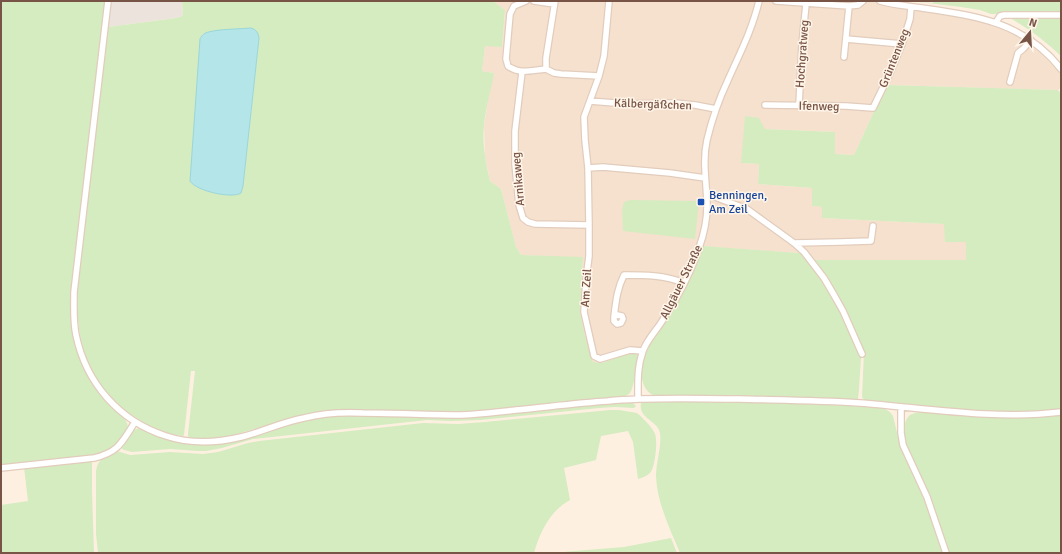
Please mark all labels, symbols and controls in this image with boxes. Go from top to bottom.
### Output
north arrow [1010,12,1050,52]
text: N [1027,16,1039,30]
street label: Hochgratweg [793,19,812,89]
street label: Grüntenweg [876,26,913,90]
street label: Kälbergäßchen [614,96,692,113]
street label: Ifenweg [799,99,839,114]
street label: Arnikaweg [509,151,528,207]
place label: Benningen, Am Zeil [709,188,767,217]
marker: Benningen, Am Zeil [696,197,706,207]
street label: Allgäuer Straße [657,243,706,322]
street label: Am Zeil [578,268,595,308]

